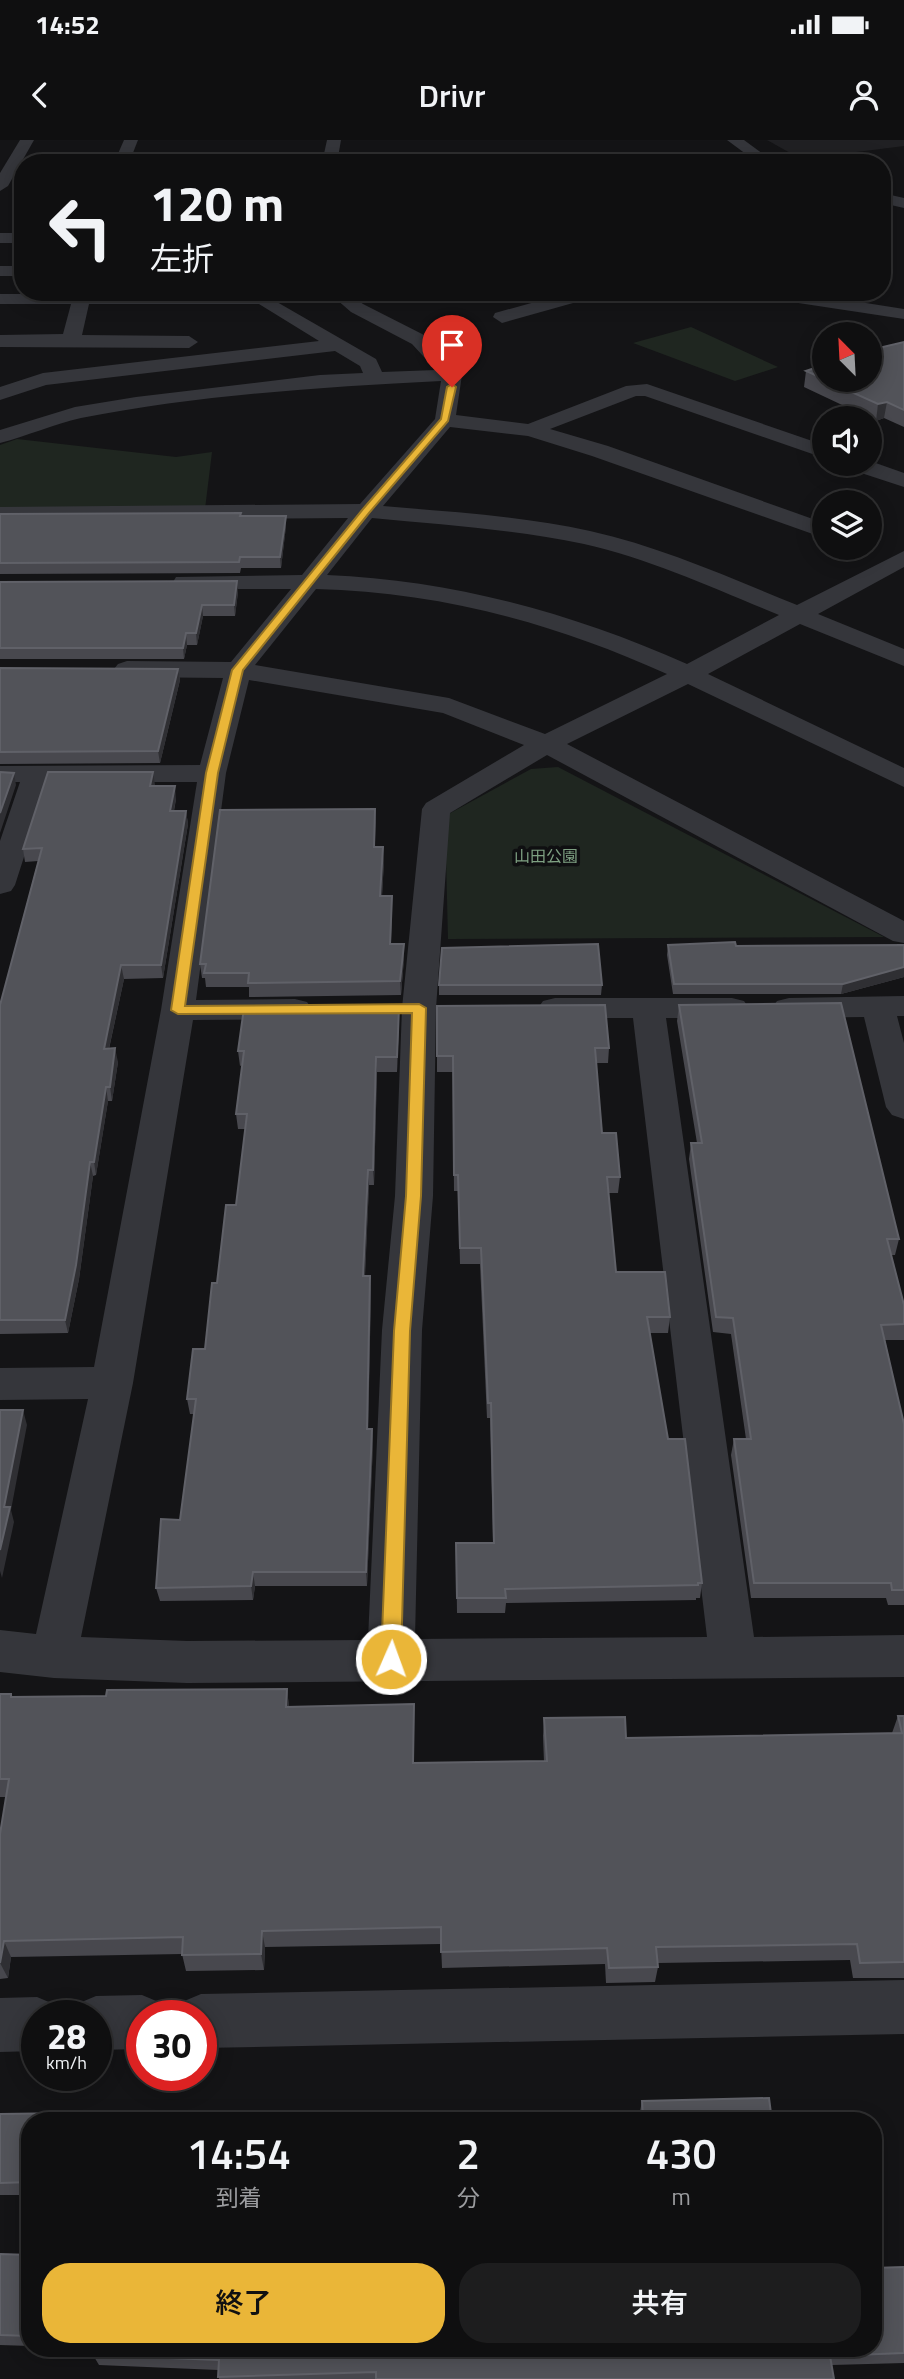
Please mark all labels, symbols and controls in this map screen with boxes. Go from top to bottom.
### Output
text: 14:52 [35,5,100,44]
text: Drivr [418,71,486,119]
icon: back [21,76,59,114]
icon: person [845,76,883,114]
text: 120 m [150,165,284,240]
icon: left [35,182,126,273]
text: 左折 [150,234,214,282]
pin [422,315,482,387]
north arrow [812,322,882,392]
map controls [812,322,882,560]
icon: arrive [433,326,471,364]
button: sound [812,406,882,476]
button: layers [812,490,882,560]
park label: 山田公園 [514,844,578,868]
position arrow [354,1622,428,1696]
speed limit sign: 30 [126,2000,217,2091]
text: 28 [47,2009,86,2063]
text: km/h [46,2049,87,2076]
text: 14:54 [187,2121,291,2185]
text: 2 [457,2121,480,2185]
text: 430 [646,2121,716,2185]
text: m [671,2179,691,2214]
text: 到着 [216,2180,262,2215]
text: 分 [457,2180,480,2215]
button: 終了 [42,2263,445,2343]
button: 共有 [459,2263,861,2343]

